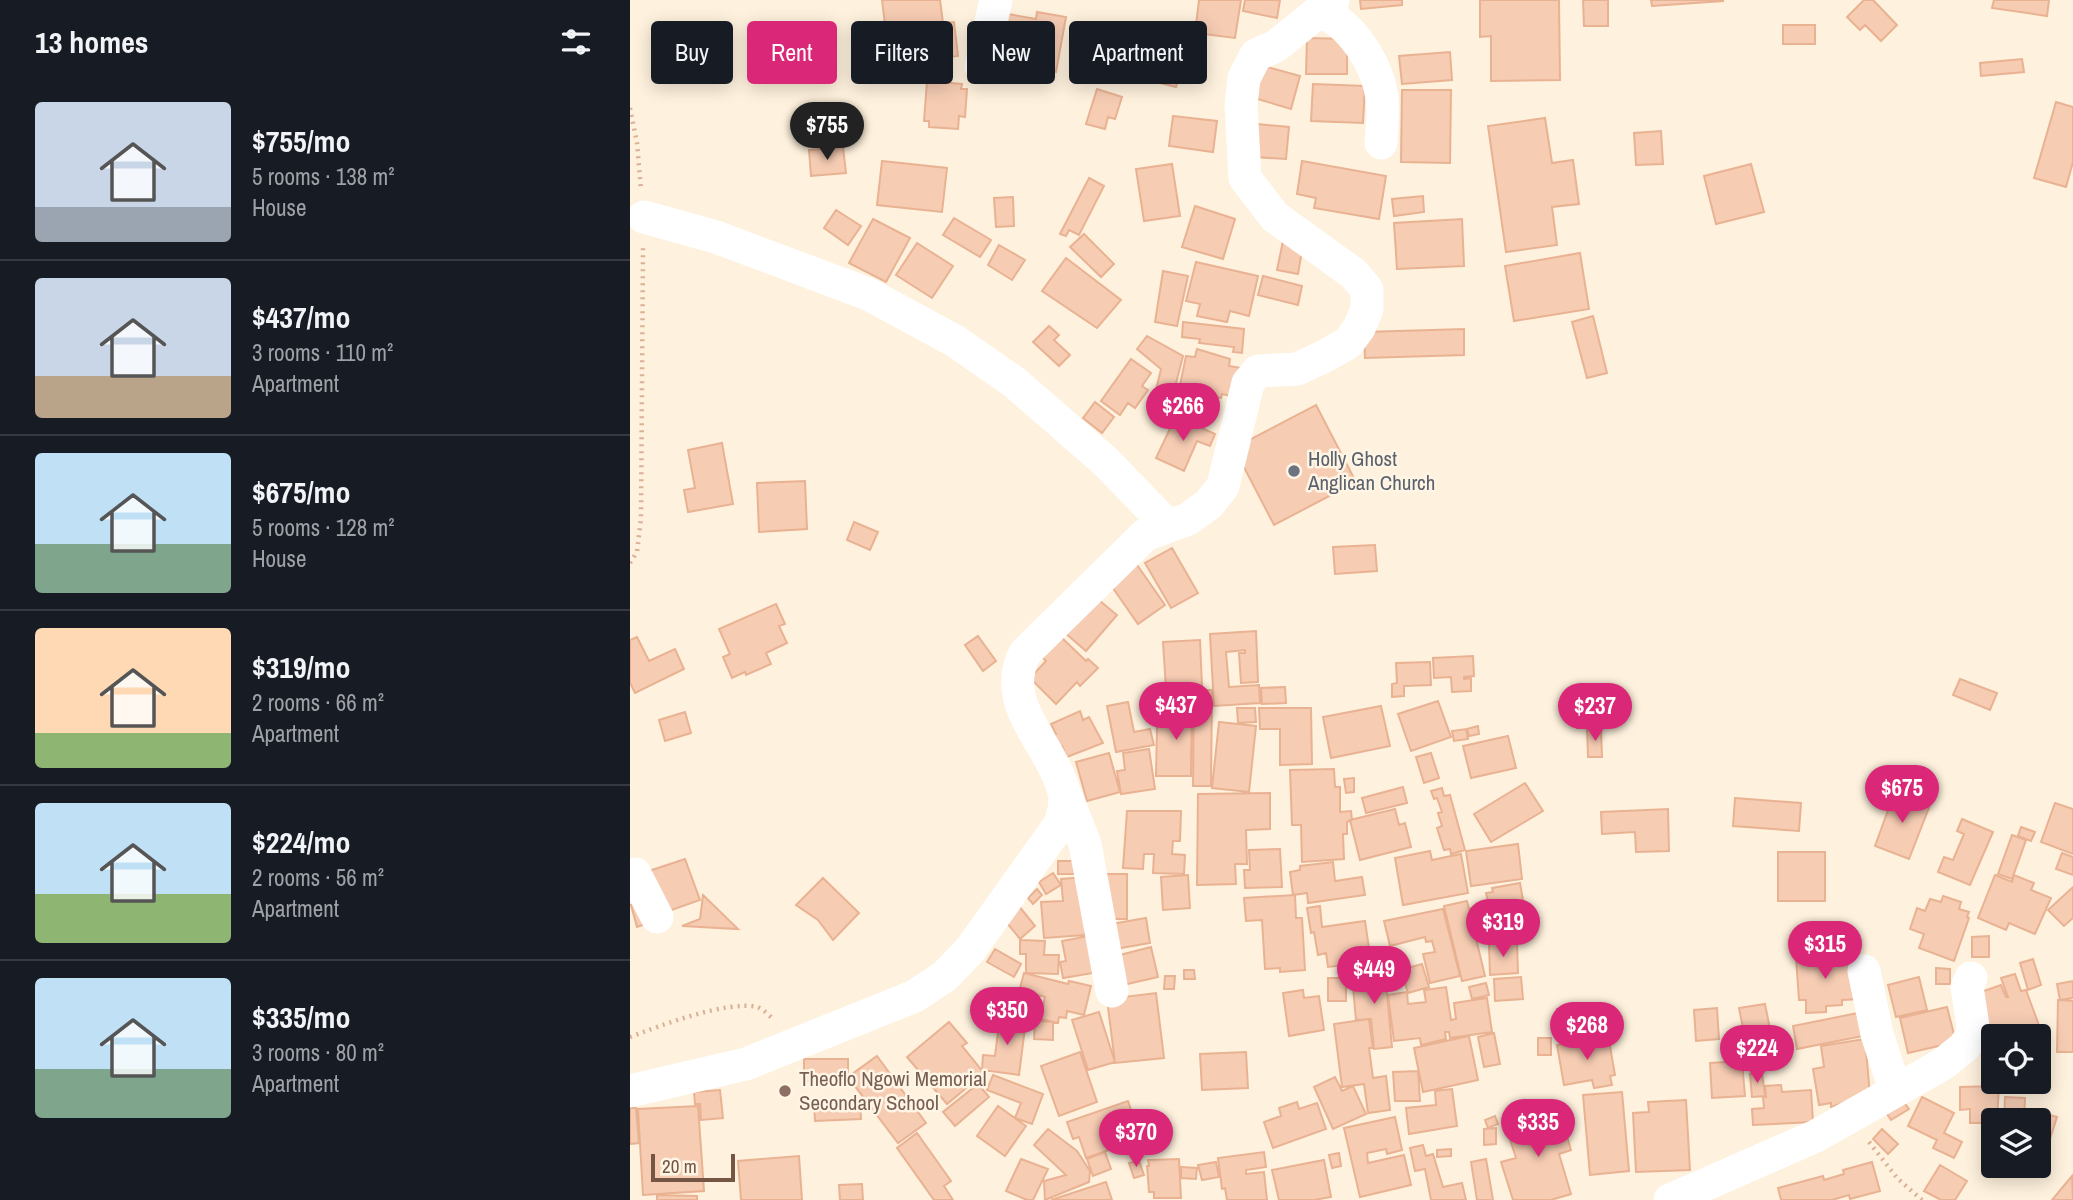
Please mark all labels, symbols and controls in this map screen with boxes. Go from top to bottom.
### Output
chip: Buy [651,21,733,84]
chip: Rent [747,21,837,84]
chip: Filters [851,21,953,84]
chip: New [967,21,1055,84]
chip: Apartment [1069,21,1207,84]
text: 13 homes [35,22,149,62]
icon: filters [557,23,595,61]
pin: $755 [786,102,868,162]
text: $755 [806,109,848,140]
text: $755/mo [252,121,350,161]
icon: home [91,130,175,214]
text: 5 rooms · 138 m² [252,161,395,192]
text: House [252,192,307,223]
text: $437/mo [252,297,350,337]
icon: home [91,306,175,390]
text: 3 rooms · 110 m² [252,337,393,368]
text: Apartment [252,368,339,399]
pin: $266 [1142,384,1224,443]
text: $266 [1162,390,1204,421]
place label: Holly Ghost Anglican Church [1307,444,1435,497]
marker: Holly Ghost Anglican Church [1286,463,1302,479]
text: $675/mo [252,472,350,512]
icon: home [91,481,175,565]
text: 5 rooms · 128 m² [252,512,395,543]
text: House [252,543,307,574]
text: $319/mo [252,647,350,687]
icon: home [91,656,175,740]
pin: $437 [1135,682,1217,742]
pin: $237 [1554,684,1636,743]
text: 2 rooms · 66 m² [252,687,384,718]
text: $437 [1155,689,1197,720]
text: $237 [1574,690,1616,721]
text: Apartment [252,718,339,749]
pin: $675 [1861,766,1943,825]
text: $675 [1881,772,1923,803]
text: $224/mo [252,822,350,862]
icon: home [91,831,175,915]
text: 2 rooms · 56 m² [252,862,384,893]
text: Apartment [252,893,339,924]
pin: $319 [1462,900,1544,959]
text: $319 [1482,906,1524,937]
pin: $315 [1784,922,1866,981]
text: $315 [1804,928,1846,959]
pin: $449 [1333,946,1415,1006]
text: $449 [1353,953,1395,984]
pin: $350 [966,988,1048,1047]
text: $350 [986,994,1028,1025]
text: $335/mo [252,997,350,1037]
pin: $268 [1546,1002,1628,1062]
icon: home [91,1006,175,1090]
text: $268 [1566,1009,1608,1040]
map controls [1981,1024,2051,1178]
button: locate [1981,1024,2051,1094]
pin: $224 [1716,1026,1798,1085]
text: $224 [1736,1032,1778,1063]
text: 3 rooms · 80 m² [252,1037,384,1068]
place label: Theoflo Ngowi Memorial Secondary School [799,1064,987,1117]
text: Apartment [252,1068,339,1099]
marker: Theoflo Ngowi Memorial Secondary School [777,1083,793,1099]
pin: $335 [1497,1100,1579,1159]
text: $335 [1517,1106,1559,1137]
button: layers [1981,1108,2051,1178]
pin: $370 [1095,1110,1177,1169]
text: $370 [1115,1116,1157,1147]
scale bar [651,1151,735,1183]
text: 20 m [662,1153,697,1179]

